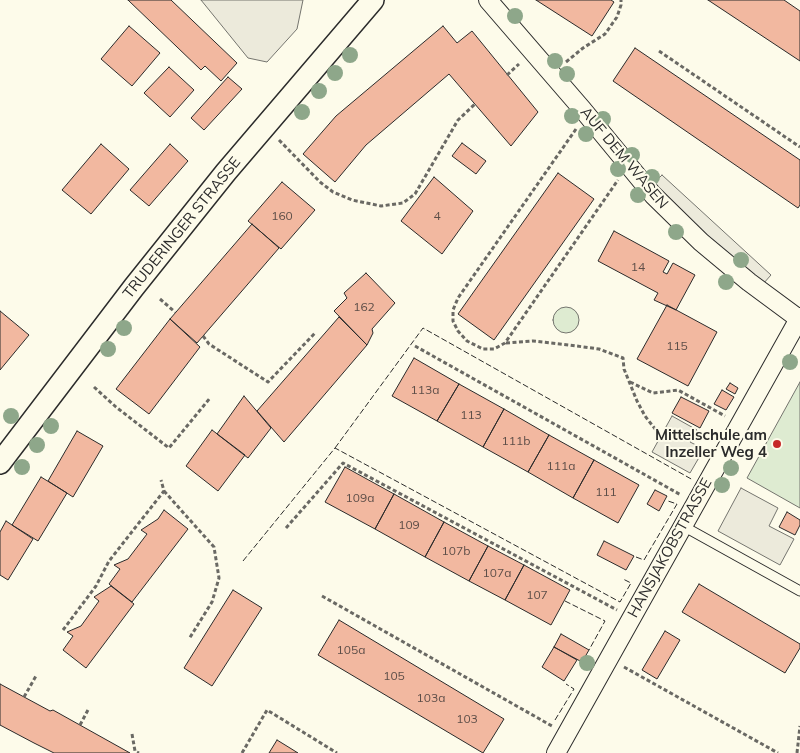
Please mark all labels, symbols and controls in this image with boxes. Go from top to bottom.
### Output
street label: AUF DEM WASEN [576,103,672,213]
street label: TRUDERINGER STRASSE [119,154,245,302]
house number: 160 [271,209,293,223]
house number: 4 [433,209,441,223]
house number: 14 [631,260,645,274]
house number: 162 [353,300,375,314]
house number: 115 [666,339,688,353]
house number: 113a [411,383,439,397]
house number: 113 [460,408,482,422]
place label: Mittelschule am Inzeller Weg 4 [655,426,767,461]
house number: 111b [502,434,530,448]
marker: Mittelschule am Inzeller Weg 4 [771,438,783,450]
house number: 111a [547,459,575,473]
street label: HANSJAKOBSTRASSE [624,475,716,621]
house number: 111 [595,485,617,499]
house number: 109a [346,491,374,505]
house number: 109 [398,518,420,532]
house number: 107b [442,544,470,558]
house number: 107a [483,566,511,580]
house number: 107 [526,588,548,602]
house number: 105a [337,643,365,657]
house number: 105 [383,669,405,683]
house number: 103a [417,691,445,705]
house number: 103 [456,712,478,726]

